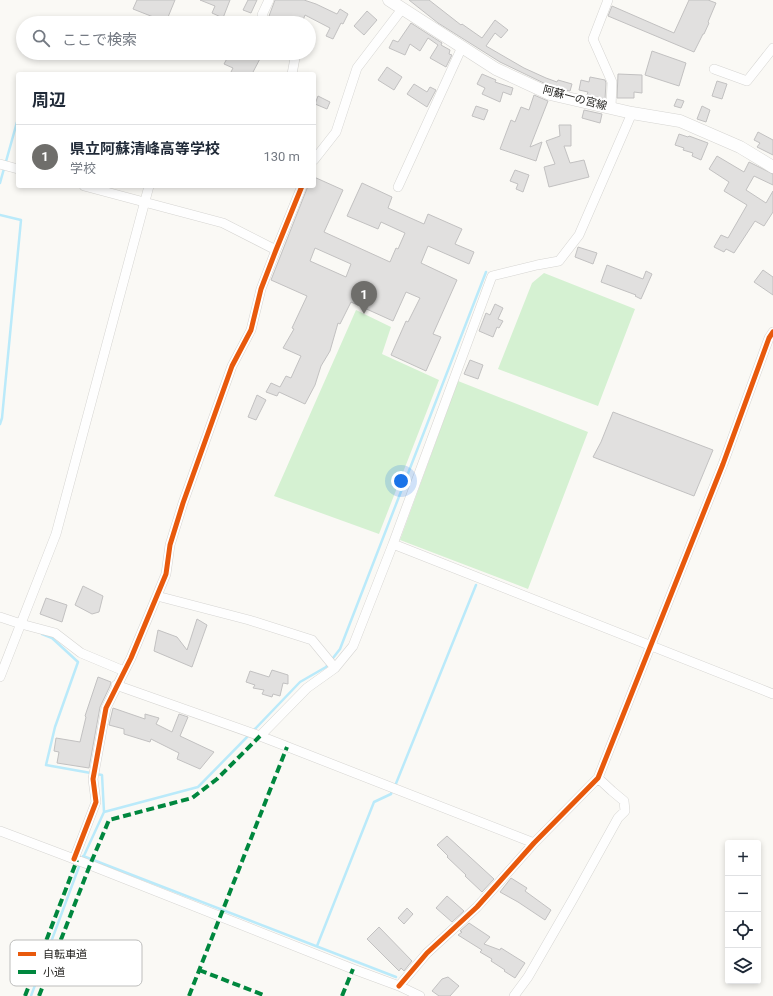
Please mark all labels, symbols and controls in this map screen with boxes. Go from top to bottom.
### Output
search box [16,16,316,60]
icon: search [30,27,52,49]
text: ここで検索 [62,31,137,49]
street label: 阿蘇一の宮線 [541,83,609,113]
text: 周辺 [32,90,66,110]
text: 県立阿蘇清峰高等学校 [70,140,220,158]
text: 1 [41,149,49,164]
text: 130 m [263,149,300,164]
text: 学校 [70,161,96,176]
pin: 1 [351,281,377,314]
your location [391,471,411,491]
map controls [725,840,761,984]
button: + [725,840,761,876]
button: − [725,876,761,912]
button: locate [725,912,761,948]
legend [10,940,142,986]
text: 自転車道 [43,948,87,961]
button: layers [725,948,761,984]
text: 小道 [43,966,65,979]

